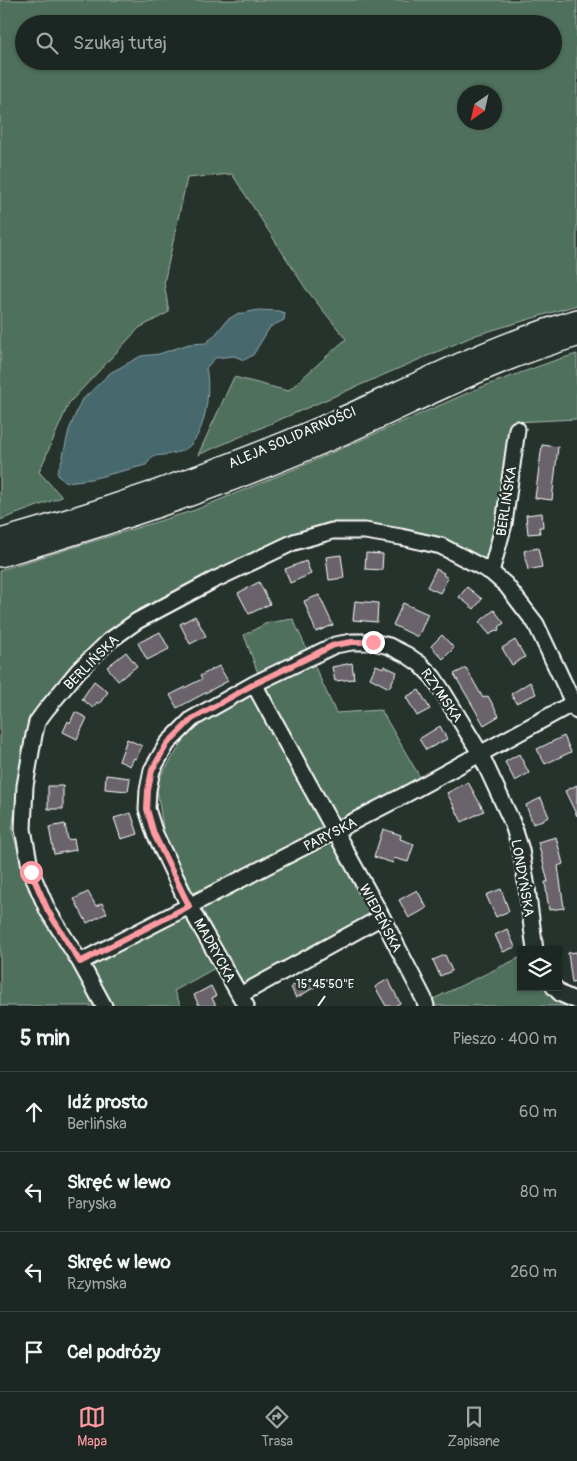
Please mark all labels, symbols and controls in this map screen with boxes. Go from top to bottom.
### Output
search box [15,15,562,70]
icon: search [33,29,61,57]
text: Szukaj tutaj [73,31,167,55]
north arrow [457,85,502,130]
street label: ALEJA SOLIDARNOŚCI [225,402,359,472]
street label: BERLIŃSKA [492,465,520,537]
street label: BERLIŃSKA [60,631,122,693]
route end [362,631,385,654]
street label: RZYMSKA [417,665,466,725]
street label: PARYSKA [301,814,360,855]
street label: LONDYŃSKA [507,838,539,918]
route start [20,861,43,884]
street label: WIEDEŃSKA [356,881,406,955]
street label: MADRYCKA [190,915,239,985]
map controls [517,946,562,991]
button: layers [517,946,562,991]
text: 15°45'50"E [296,977,354,992]
text: 5 min [20,1025,70,1052]
text: Pieszo · 400 m [452,1029,557,1049]
text: Idź prosto [67,1090,148,1114]
icon: ahead [20,1098,48,1126]
text: 60 m [519,1102,557,1122]
text: Berlińska [67,1114,127,1134]
text: Skręć w lewo [67,1170,171,1194]
icon: left [20,1178,48,1206]
text: 80 m [520,1182,557,1202]
text: Paryska [67,1194,116,1214]
text: Skręć w lewo [67,1250,171,1274]
icon: left [20,1258,48,1286]
text: 260 m [510,1262,557,1282]
text: Rzymska [67,1274,127,1294]
icon: arrive [20,1338,48,1366]
text: Cel podróży [67,1340,160,1364]
tab: Mapa [77,1403,107,1450]
tab: Trasa [261,1403,293,1450]
tab: Zapisane [447,1403,500,1450]

